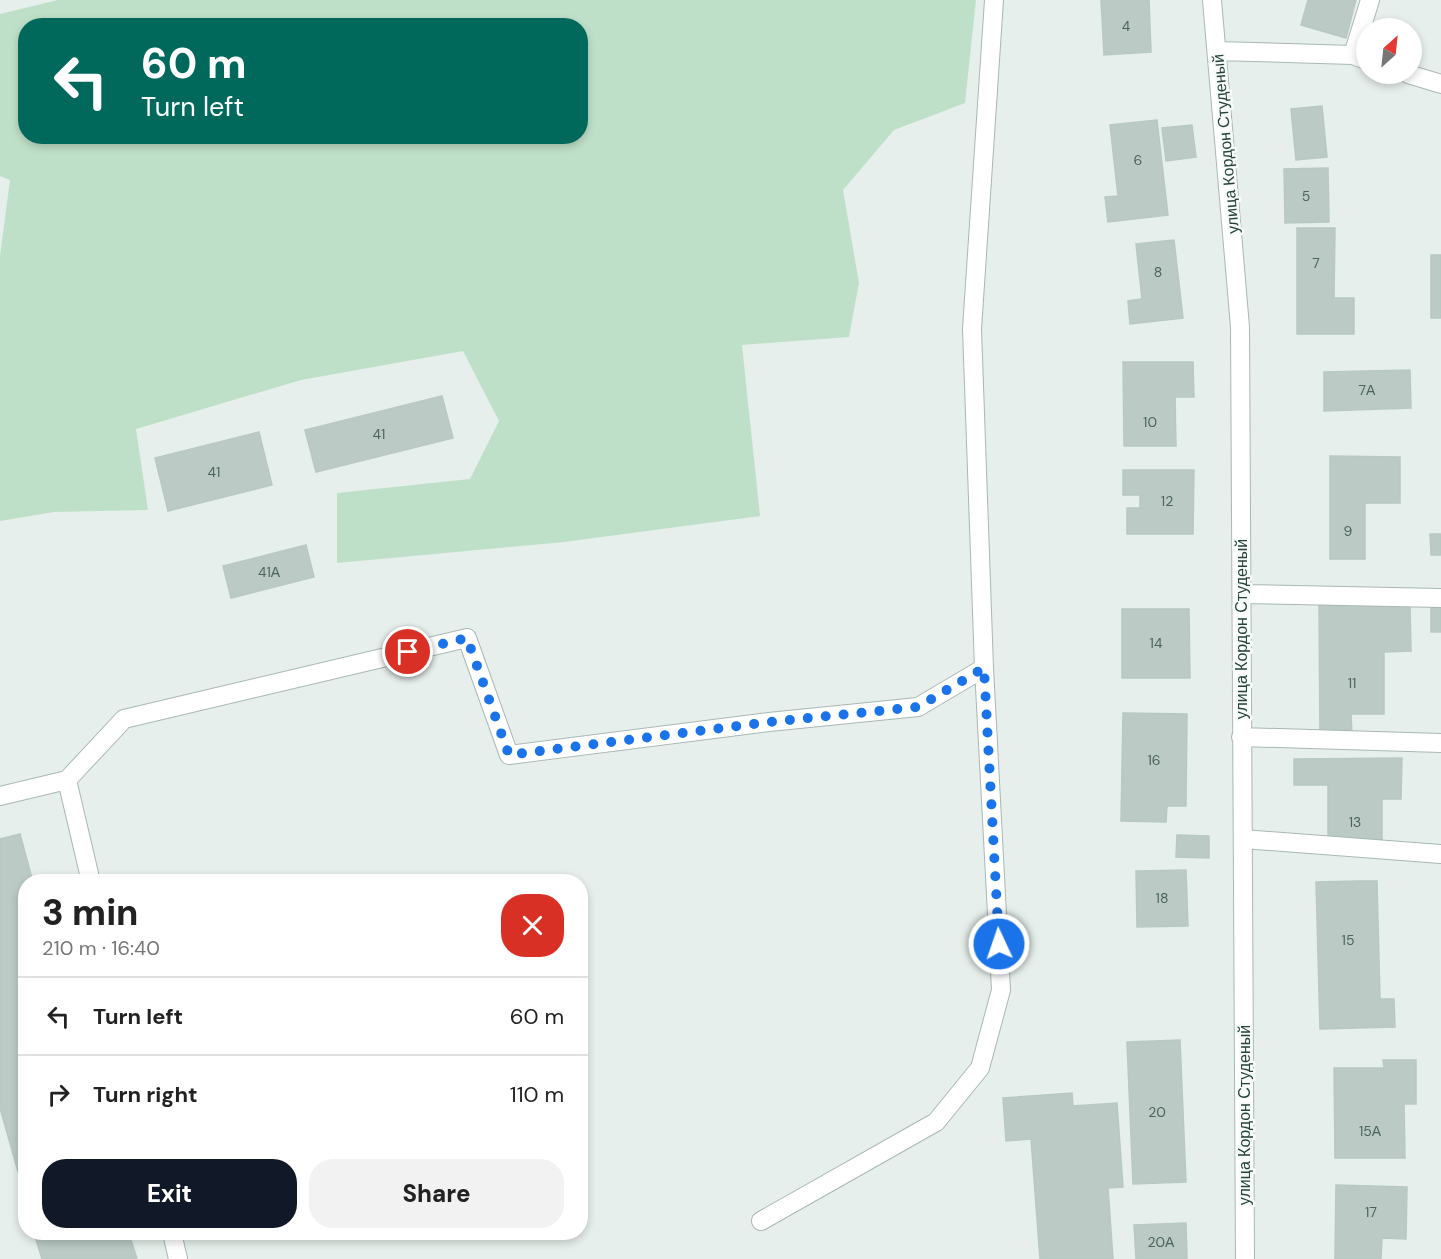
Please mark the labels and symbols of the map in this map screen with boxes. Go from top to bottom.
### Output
house number: 4 [1122,17,1131,35]
north arrow [1356,18,1422,84]
street label: улица Кордон Студеный [1207,53,1244,235]
house number: 6 [1134,151,1142,169]
house number: 5 [1302,187,1310,205]
house number: 7 [1312,254,1320,272]
house number: 8 [1154,263,1162,281]
house number: 7А [1359,381,1376,399]
house number: 10 [1143,413,1157,431]
house number: 41 [373,425,385,443]
house number: 41 [208,463,220,481]
house number: 12 [1161,492,1173,510]
house number: 9 [1344,522,1353,540]
street label: улица Кордон Студеный [1231,539,1252,719]
house number: 41А [258,563,281,581]
pin [382,626,433,677]
house number: 14 [1150,634,1163,652]
house number: 11 [1348,674,1356,692]
house number: 16 [1147,751,1161,769]
house number: 13 [1349,813,1361,831]
house number: 18 [1156,889,1168,907]
position arrow [967,912,1031,976]
house number: 15 [1342,931,1354,949]
street label: улица Кордон Студеный [1234,1025,1255,1205]
house number: 20 [1148,1103,1166,1121]
house number: 15А [1359,1122,1382,1140]
house number: 17 [1365,1203,1377,1221]
house number: 20А [1148,1233,1175,1251]

